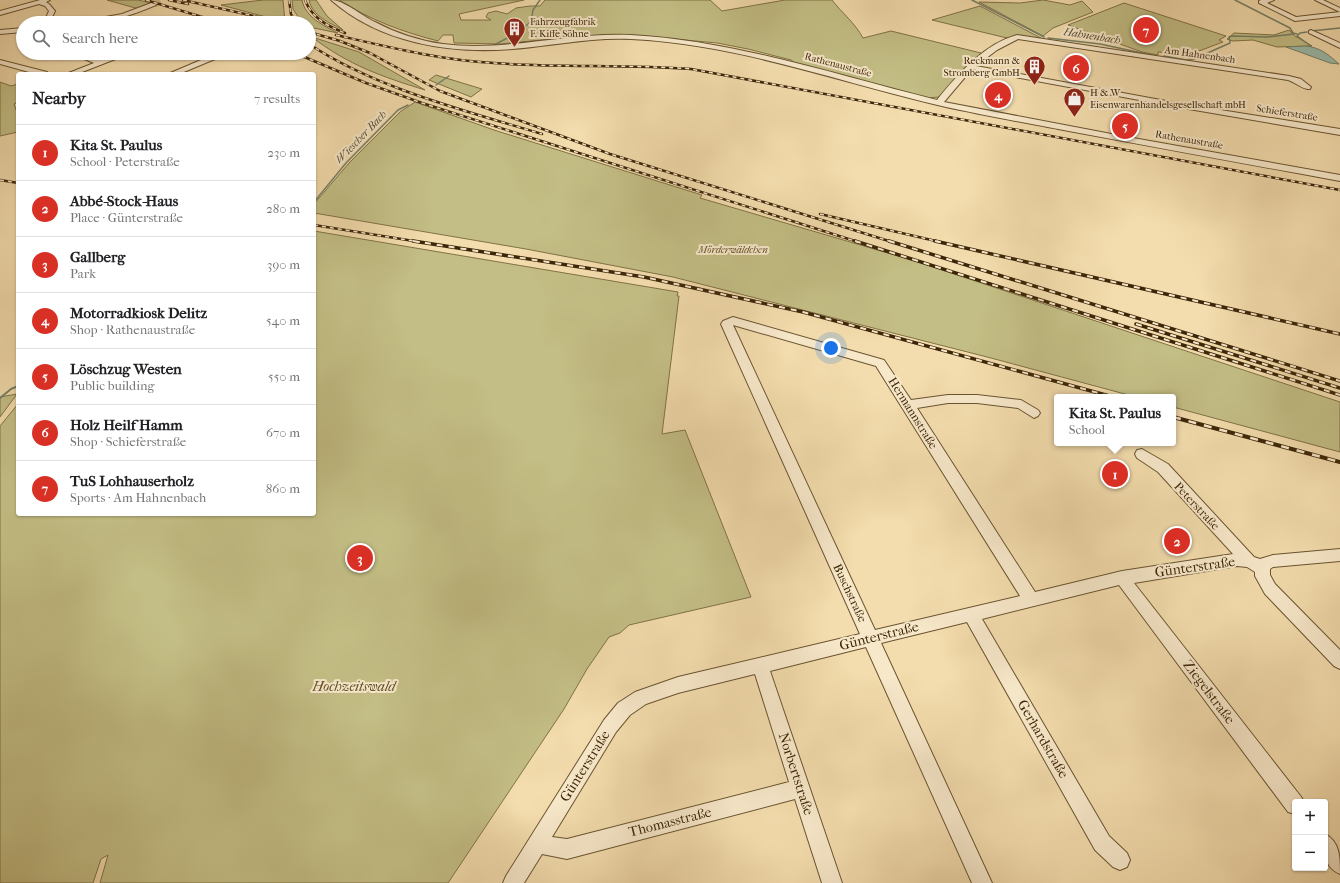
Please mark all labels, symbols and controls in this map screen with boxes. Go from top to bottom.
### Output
building icon: Fahrzeugfabrik F. Kiffe Söhne [502,15,528,48]
pin: 7 [1133,15,1159,45]
search box [16,16,316,60]
place label: Fahrzeugfabrik F. Kiffe Söhne [530,16,597,40]
water label: Hahnenbach [1062,25,1122,47]
icon: search [30,27,52,49]
text: Search here [62,29,138,47]
street label: Am Hahnenbach [1163,44,1237,66]
street label: Rathenaustraße [803,50,873,80]
pin: 6 [1063,53,1089,83]
building icon: Reckmann & Stromberg GmbH [1022,54,1048,87]
place label: Reckmann & Stromberg GmbH [944,55,1020,79]
pin: 4 [985,80,1011,110]
shop icon: H & W Eisenwarenhandelsgesellschaft mbH [1062,86,1088,119]
place label: H & W Eisenwarenhandelsgesellschaft mbH [1090,87,1246,111]
text: Nearby [32,88,86,108]
text: 7 results [254,91,300,106]
street label: Schieferstraße [1255,102,1319,124]
water label: Wiescher Bach [333,108,390,166]
pin: 5 [1112,111,1138,141]
street label: Rathenaustraße [1154,128,1224,152]
text: Kita St. Paulus [70,136,162,154]
text: 1 [43,145,47,160]
text: 230 m [267,145,300,160]
text: School · Peterstraße [70,154,180,169]
text: Abbé-Stock-Haus [70,192,178,210]
text: 2 [42,201,48,216]
text: 280 m [266,201,300,216]
text: Place · Günterstraße [70,210,183,225]
park label: Mörderwäldchen [697,244,768,256]
text: Gallberg [70,248,125,266]
text: 3 [42,257,48,272]
text: 390 m [267,257,300,272]
text: Park [70,266,96,281]
text: Motorradkiosk Delitz [70,304,207,322]
text: 4 [41,313,49,328]
text: 540 m [266,313,300,328]
text: Shop · Rathenaustraße [70,322,195,337]
your location [821,338,841,358]
text: Löschzug Westen [70,360,182,378]
text: 5 [42,369,48,384]
text: 550 m [268,369,300,384]
street label: Hermannstraße [885,375,941,451]
text: Public building [70,378,155,393]
popup [1054,394,1176,446]
text: Kita St. Paulus [1069,404,1161,422]
text: Holz Heilf Hamm [70,416,183,434]
text: School [1069,422,1105,437]
text: 6 [41,425,49,440]
text: 670 m [266,425,300,440]
text: Shop · Schieferstraße [70,434,186,449]
pin: 1 [1102,459,1128,489]
text: TuS Lohhauserholz [70,472,194,490]
street label: Peterstraße [1171,479,1223,533]
text: 7 [42,481,48,496]
text: 860 m [266,481,300,496]
text: Sports · Am Hahnenbach [70,490,206,505]
pin: 2 [1164,526,1190,556]
pin: 3 [347,543,373,573]
street label: Günterstraße [1154,553,1236,581]
street label: Buschstraße [830,562,870,625]
street label: Günterstraße [838,618,920,654]
street label: Ziegelstraße [1179,657,1239,727]
park label: Hochzeitswald [312,678,397,695]
street label: Gerhardstraße [1014,697,1072,781]
street label: Günterstraße [556,727,614,805]
street label: Norbertstraße [775,731,817,817]
map controls [1292,799,1328,871]
button: + [1292,799,1328,835]
street label: Thomasstraße [627,803,713,841]
button: − [1292,835,1328,871]

